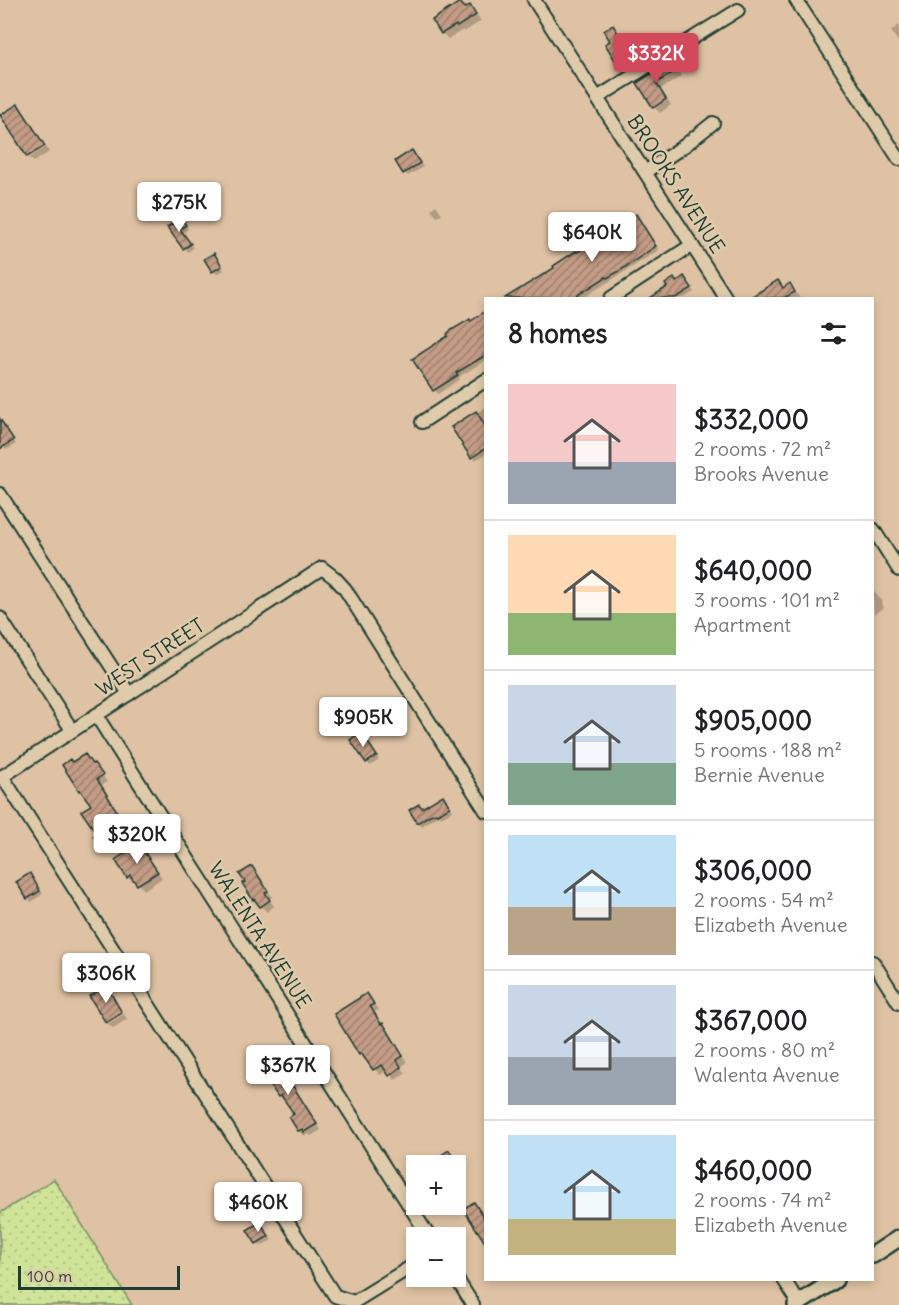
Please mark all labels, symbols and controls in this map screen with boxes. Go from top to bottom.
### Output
pin: $332K [614,33,698,84]
text: $332K [627,40,685,65]
street label: BROOKS AVENUE [622,110,731,258]
pin: $275K [137,182,221,233]
text: $275K [151,189,207,214]
pin: $640K [550,212,634,263]
text: $640K [562,219,622,244]
text: 8 homes [508,317,607,350]
icon: filters [817,317,850,350]
text: $332,000 [694,403,809,436]
icon: home [556,408,628,480]
text: 2 rooms · 72 m² [694,436,831,461]
text: Brooks Avenue [694,461,829,486]
text: $640,000 [694,554,812,587]
icon: home [556,559,628,631]
text: 3 rooms · 101 m² [694,587,840,612]
street label: WEST STREET [91,612,209,701]
text: Apartment [694,612,791,637]
pin: $905K [321,697,405,748]
text: $905K [333,704,393,729]
text: $905,000 [694,704,812,737]
icon: home [556,709,628,781]
text: 5 rooms · 188 m² [694,737,842,762]
text: Bernie Avenue [694,762,825,787]
pin: $320K [95,814,179,865]
text: $320K [108,821,166,846]
text: $306,000 [694,854,812,887]
street label: WALENTA AVENUE [204,857,317,1013]
icon: home [556,859,628,931]
text: 2 rooms · 54 m² [694,887,834,912]
text: Elizabeth Avenue [694,912,847,937]
pin: $306K [64,953,148,1004]
text: $306K [76,960,136,985]
text: $367,000 [694,1004,808,1037]
icon: home [556,1009,628,1081]
text: 2 rooms · 80 m² [694,1037,835,1062]
pin: $367K [246,1045,330,1096]
text: $367K [260,1052,316,1077]
text: Walenta Avenue [694,1062,840,1087]
text: $460,000 [694,1154,812,1187]
map controls [406,1155,466,1287]
button: + [406,1155,466,1215]
icon: home [556,1159,628,1231]
pin: $460K [216,1182,300,1233]
text: 2 rooms · 74 m² [694,1187,831,1212]
text: $460K [228,1189,288,1214]
text: Elizabeth Avenue [694,1212,847,1237]
button: − [406,1227,466,1287]
scale bar [18,1263,180,1290]
text: 100 m [27,1266,72,1286]

